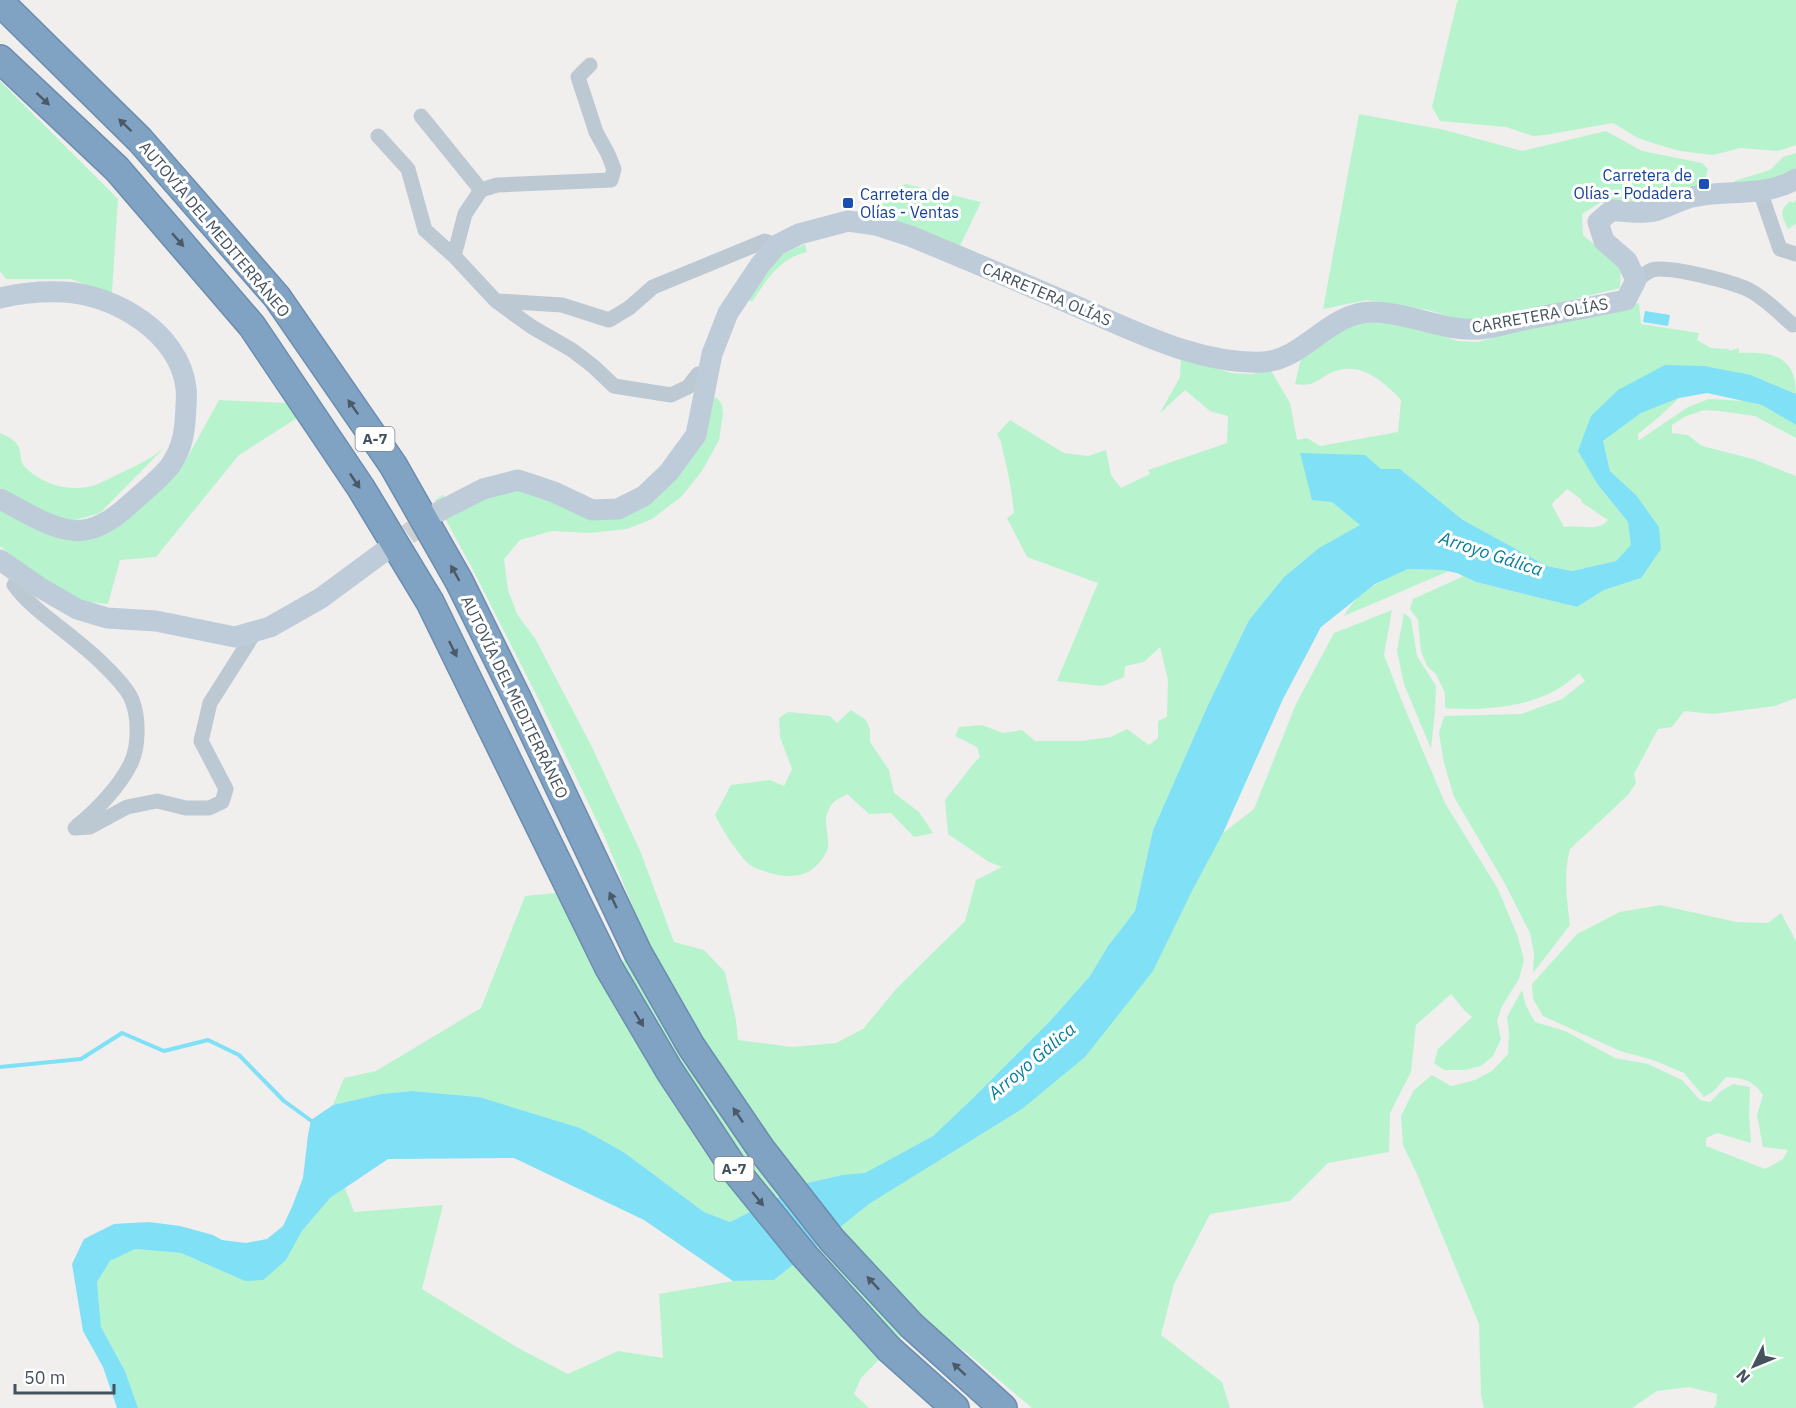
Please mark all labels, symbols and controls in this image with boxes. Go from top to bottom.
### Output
one-way arrow [35,92,50,106]
one-way arrow [119,119,133,133]
street label: AUTOVÍA DEL MEDITERRÁNEO [136,136,295,321]
place label: Carretera de Olías - Podadera [1573,165,1692,203]
marker: Carretera de Olías - Podadera [1697,177,1711,191]
place label: Carretera de Olías - Ventas [860,184,959,222]
marker: Carretera de Olías - Ventas [841,196,855,210]
one-way arrow [171,232,184,247]
street label: CARRETERA OLÍAS [980,257,1115,330]
street label: CARRETERA OLÍAS [1470,292,1610,337]
one-way arrow [347,400,359,416]
road number: A-7 [356,427,394,451]
one-way arrow [349,472,361,488]
water label: Arroyo Gálica [1436,526,1546,581]
one-way arrow [450,565,460,582]
street label: AUTOVÍA DEL MEDITERRÁNEO [457,592,574,802]
one-way arrow [448,641,457,658]
one-way arrow [608,892,617,909]
one-way arrow [633,1011,644,1027]
water label: Arroyo Gálica [982,1017,1080,1105]
one-way arrow [732,1107,743,1123]
road number: A-7 [714,1157,754,1181]
one-way arrow [751,1191,763,1206]
one-way arrow [866,1276,880,1290]
north arrow [1724,1336,1784,1396]
scale bar [15,1357,114,1395]
one-way arrow [952,1363,967,1376]
text: N [1732,1365,1754,1387]
text: 50 m [24,1366,66,1389]

